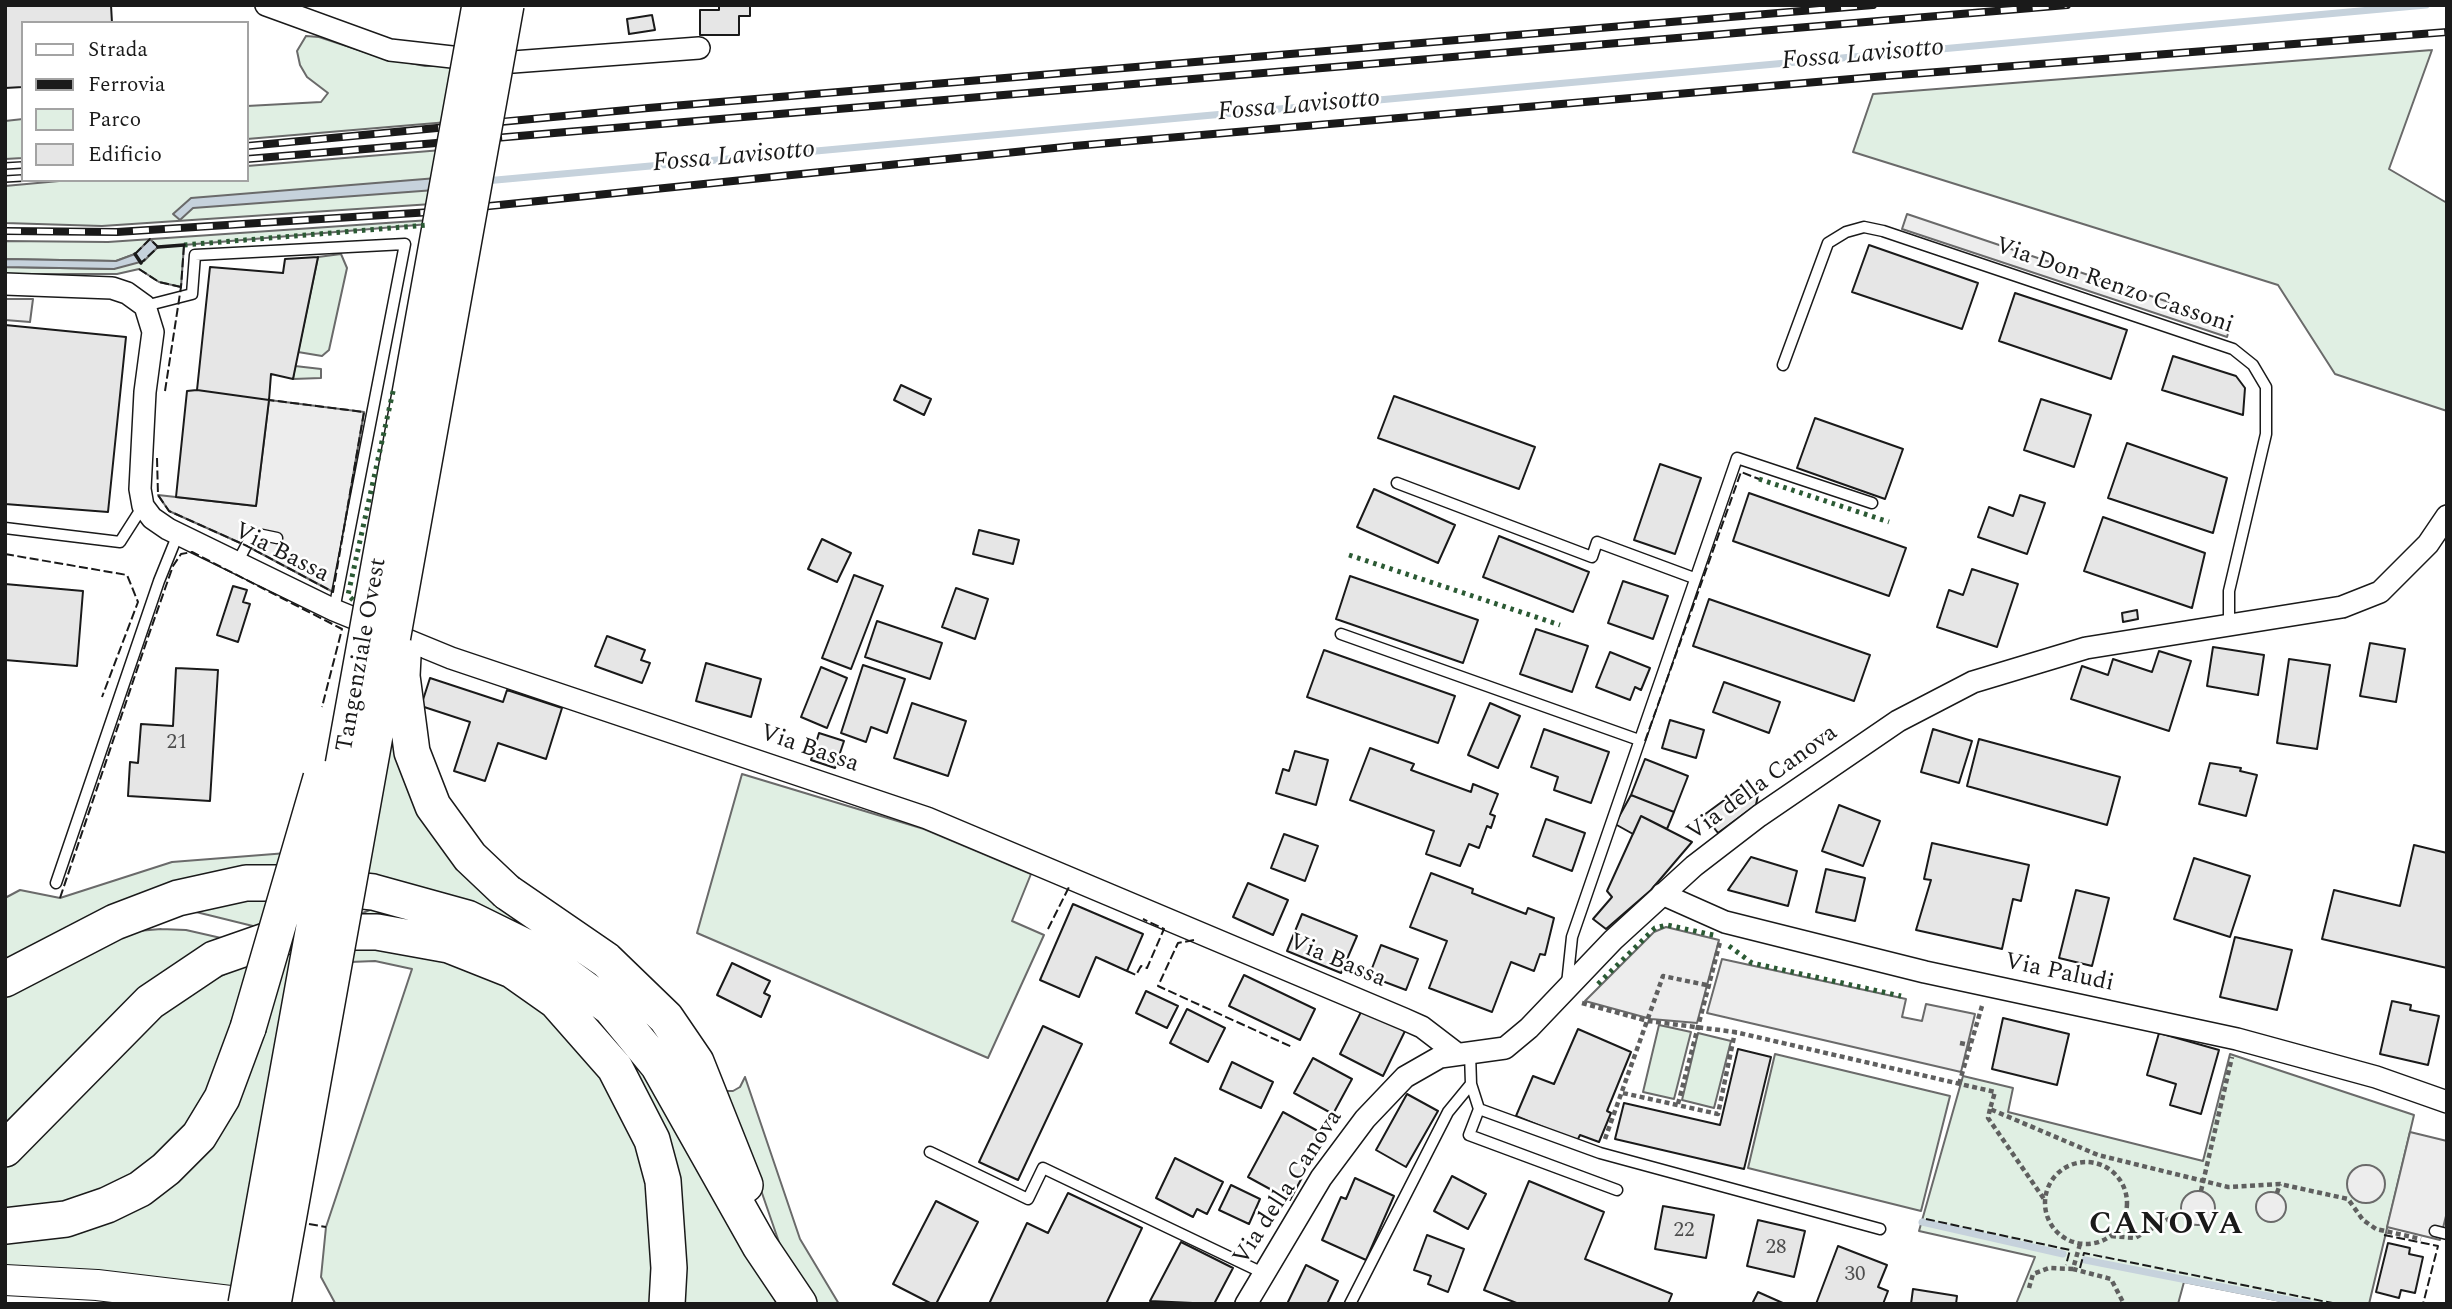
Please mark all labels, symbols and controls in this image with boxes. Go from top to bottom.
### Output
legend [21,21,248,182]
water label: Fossa Lavisotto [1780,33,1946,79]
text: Strada [88,34,148,66]
text: Ferrovia [88,69,165,101]
water label: Fossa Lavisotto [1216,84,1382,130]
text: Parco [88,104,141,136]
water label: Fossa Lavisotto [651,135,817,181]
text: Edificio [88,139,162,171]
street label: Via Don Renzo Cassoni [1991,233,2237,341]
street label: Via Bassa [229,518,333,590]
street label: Tangenziale Ovest [332,556,394,754]
street label: Via Bassa [756,720,862,780]
street label: Via della Canova [1682,720,1844,848]
house number: 21 [167,731,187,757]
street label: Via Bassa [1284,929,1390,995]
street label: Via Paludi [2002,948,2116,1000]
street label: Via della Canova [1228,1105,1350,1271]
district label: CANOVA [2090,1208,2244,1246]
house number: 22 [1674,1219,1694,1245]
house number: 28 [1766,1236,1786,1262]
house number: 30 [1845,1263,1865,1289]

